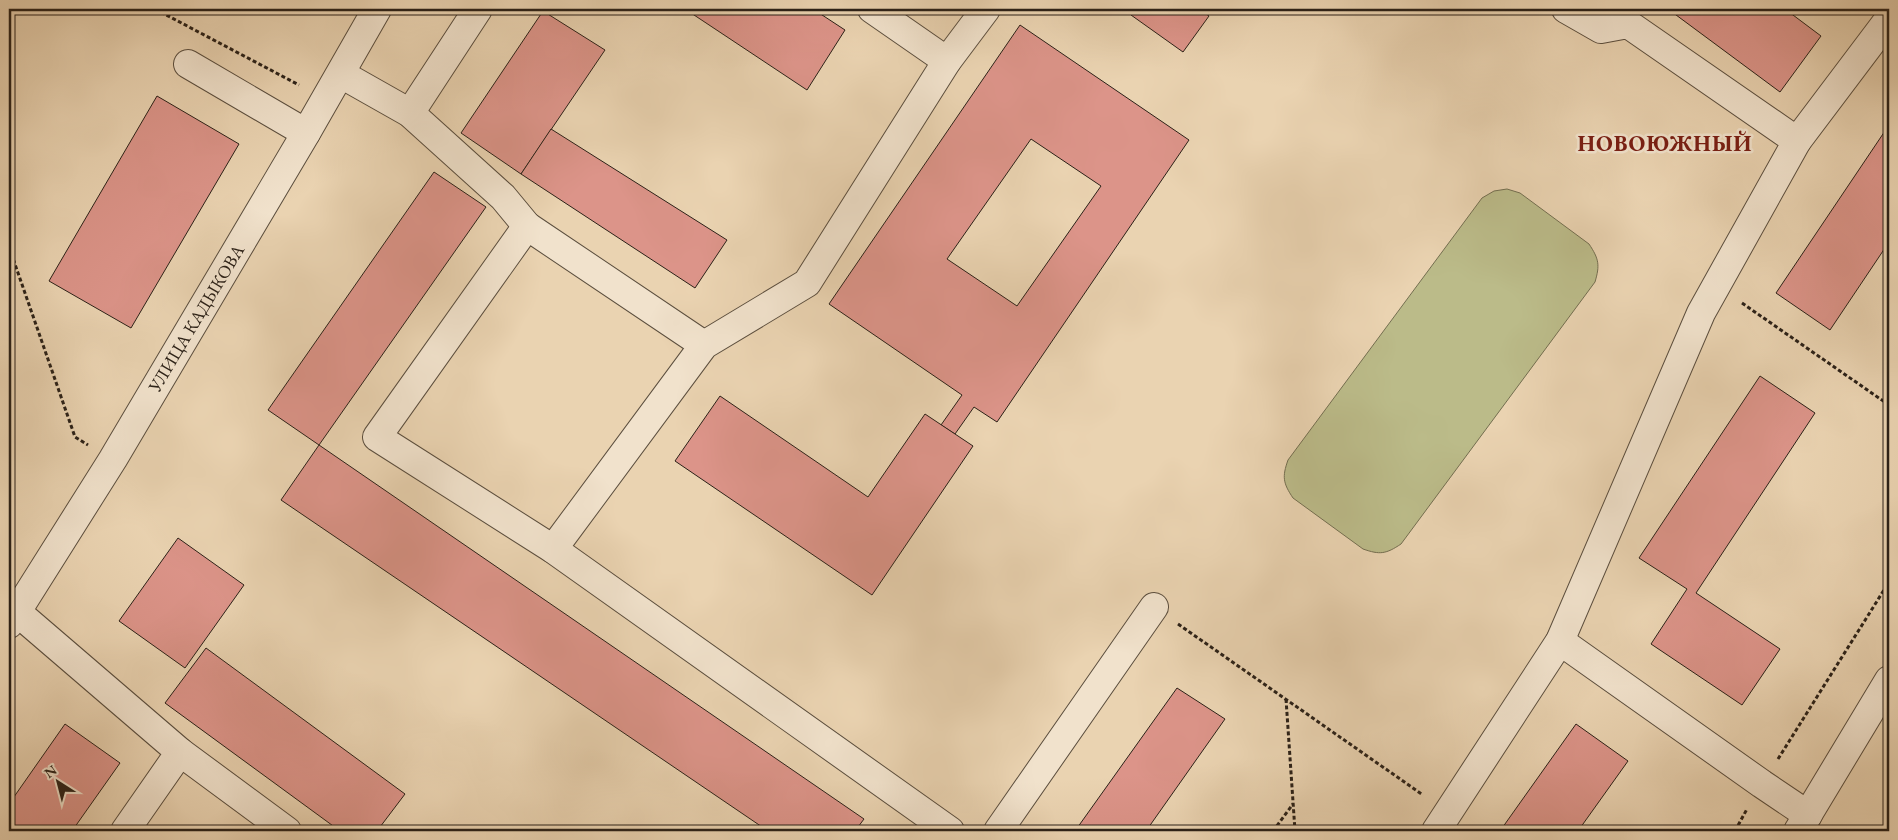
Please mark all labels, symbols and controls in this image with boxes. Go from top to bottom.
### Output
district label: НОВОЮЖНЫЙ [1577,129,1753,158]
street label: УЛИЦА КАДЫКОВА [142,240,249,397]
north arrow [32,758,82,808]
text: N [40,760,61,782]

